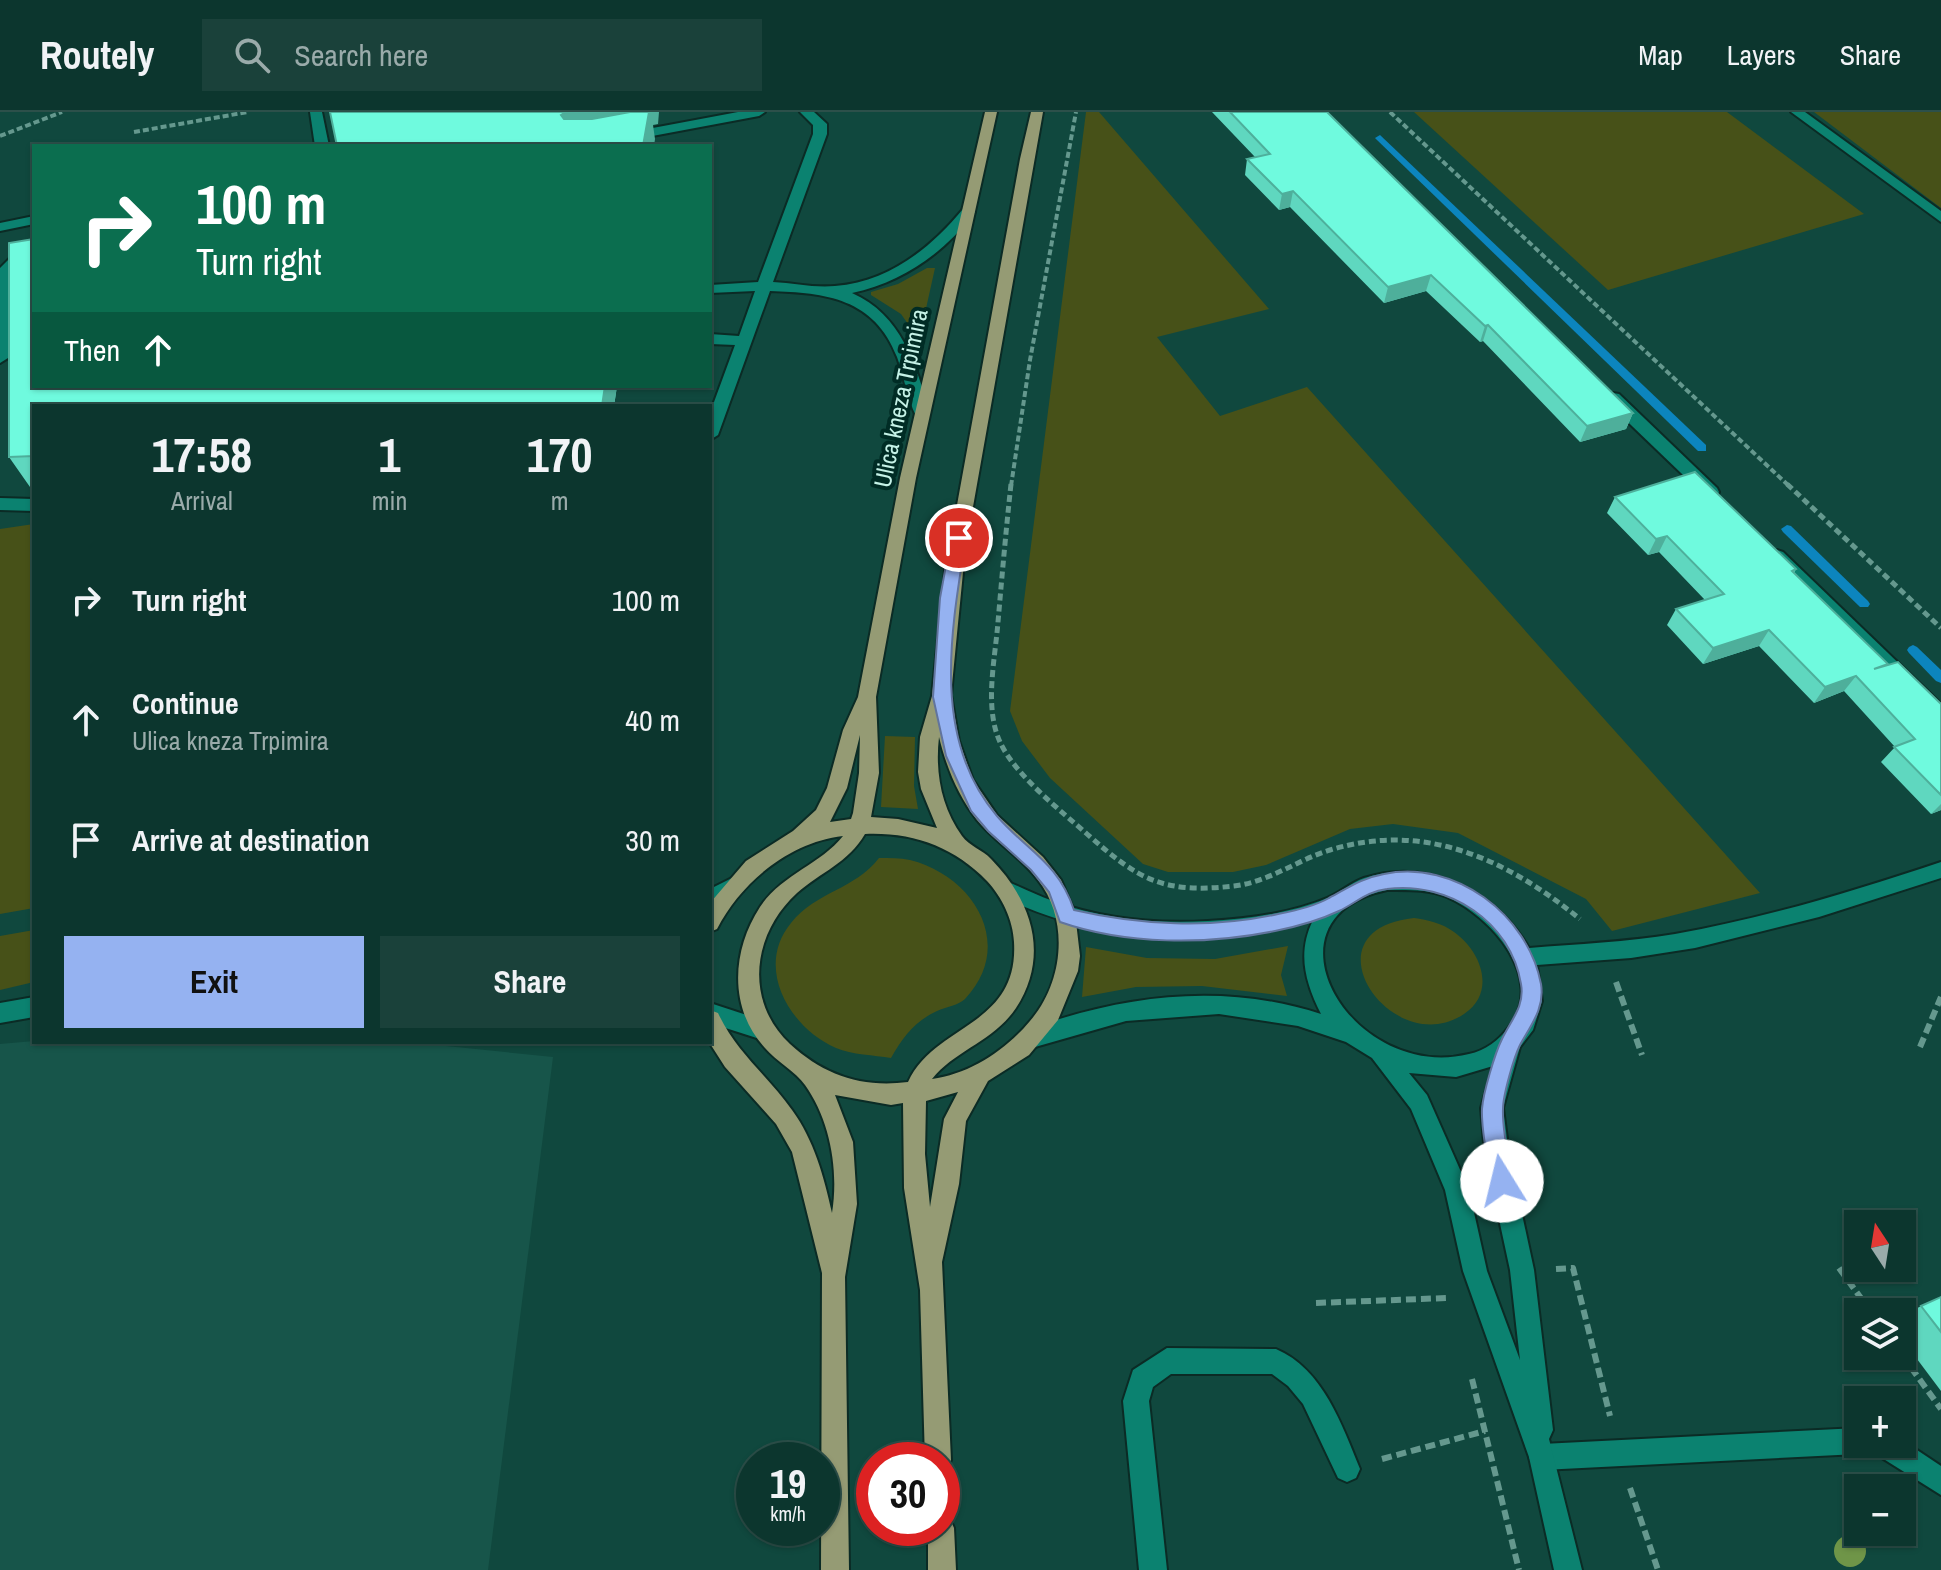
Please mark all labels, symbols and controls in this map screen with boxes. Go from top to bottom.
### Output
search box [202,19,762,91]
text: Routely [40,30,154,81]
icon: search [230,33,274,77]
text: Search here [294,35,428,75]
text: Map [1638,36,1683,74]
text: Layers [1727,36,1796,74]
text: Share [1840,36,1901,74]
text: 100 m [196,166,326,241]
icon: right [64,176,168,280]
text: Turn right [196,238,321,286]
street label: Ulica kneza Trpimira [865,306,935,490]
icon: ahead [136,328,180,372]
text: Then [64,330,120,370]
text: 17:58 [152,422,252,487]
text: 1 [379,422,400,487]
text: 170 [527,422,592,487]
text: Arrival [171,483,233,518]
text: min [372,483,407,518]
text: m [551,483,569,518]
pin [925,504,993,572]
icon: arrive [937,516,981,560]
icon: right [64,578,108,622]
text: Turn right [132,580,246,620]
text: 100 m [612,580,680,620]
text: Continue [132,683,239,723]
icon: ahead [64,698,108,742]
text: 40 m [625,700,680,740]
text: Ulica kneza Trpimira [132,723,329,758]
icon: arrive [64,818,108,862]
text: Arrive at destination [132,820,370,860]
text: 30 m [625,820,680,860]
button: Exit [64,936,364,1028]
button: Share [380,936,680,1028]
position arrow [1460,1139,1544,1223]
north arrow [1844,1210,1916,1282]
map controls [1844,1210,1916,1546]
button: layers [1844,1298,1916,1370]
button: + [1844,1386,1916,1458]
speed limit sign: 30 [856,1442,960,1546]
text: 19 [770,1457,806,1510]
button: − [1844,1474,1916,1546]
text: km/h [770,1500,806,1527]

